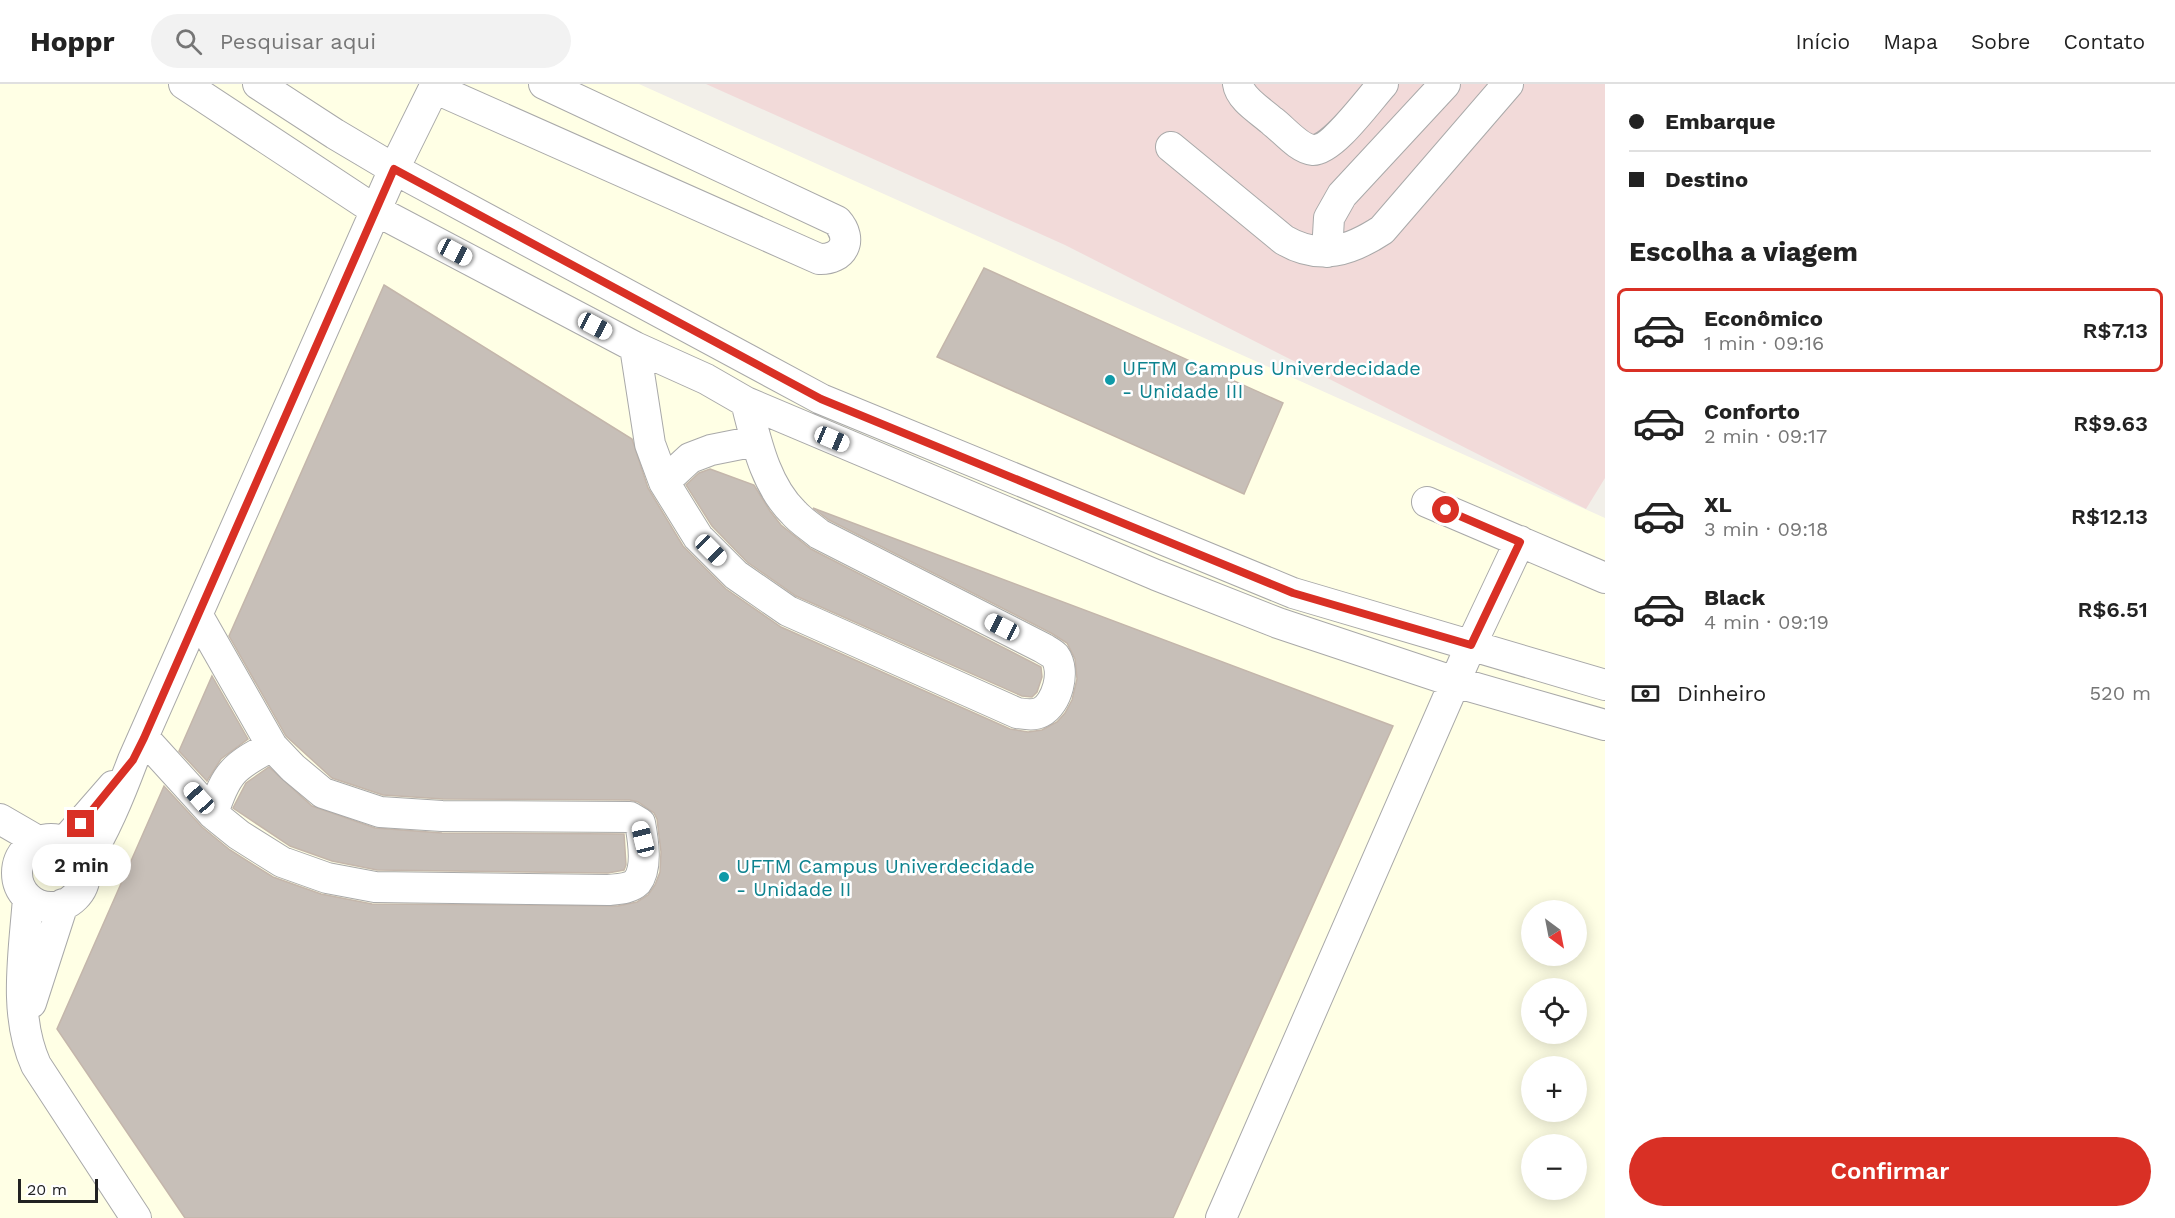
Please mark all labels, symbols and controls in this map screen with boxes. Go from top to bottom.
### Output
search box [151,14,571,68]
text: Hoppr [30,25,115,58]
icon: search [172,25,205,58]
text: Pesquisar aqui [220,29,376,54]
text: Início [1795,29,1850,54]
text: Mapa [1883,29,1938,54]
text: Sobre [1971,29,2030,54]
text: Contato [2063,29,2145,54]
text: Embarque [1665,109,1775,134]
text: Destino [1665,167,1748,192]
car [435,236,475,268]
text: Escolha a viagem [1629,236,1858,268]
icon: car [1632,303,1686,357]
text: Econômico [1704,306,1823,331]
car [575,310,615,342]
text: R$7.13 [2083,318,2148,343]
text: 1 min · 09:16 [1704,331,1824,355]
place label: UFTM Campus Univerdecidade - Unidade III [1122,356,1421,403]
marker: UFTM Campus Univerdecidade - Unidade III [1103,373,1117,387]
icon: car [1632,396,1686,450]
text: Conforto [1704,399,1800,424]
text: R$9.63 [2073,411,2148,436]
car [812,424,852,454]
text: 2 min · 09:17 [1704,424,1827,448]
icon: car [1632,489,1686,543]
text: XL [1704,492,1732,517]
route start [1432,496,1459,523]
text: R$12.13 [2071,504,2148,529]
text: 3 min · 09:18 [1704,517,1828,541]
car [692,531,730,569]
icon: car [1632,582,1686,636]
text: Black [1704,585,1765,610]
text: R$6.51 [2077,597,2148,622]
text: 4 min · 09:19 [1704,610,1829,634]
car [982,611,1022,643]
icon: cash [1629,677,1662,710]
text: Dinheiro [1677,681,1766,706]
text: 520 m [2089,681,2151,705]
car [180,779,218,817]
route end [67,810,94,837]
car [630,819,656,859]
callout: 2 min [32,845,130,887]
text: 2 min [54,853,109,877]
place label: UFTM Campus Univerdecidade - Unidade II [736,854,1035,901]
marker: UFTM Campus Univerdecidade - Unidade II [717,870,731,884]
north arrow [1521,900,1587,966]
map controls [1521,900,1587,1200]
button: locate [1521,978,1587,1044]
button: + [1521,1056,1587,1122]
button: − [1521,1134,1587,1200]
button: Confirmar [1629,1137,2151,1206]
scale bar [18,1176,98,1204]
text: 20 m [27,1180,67,1199]

